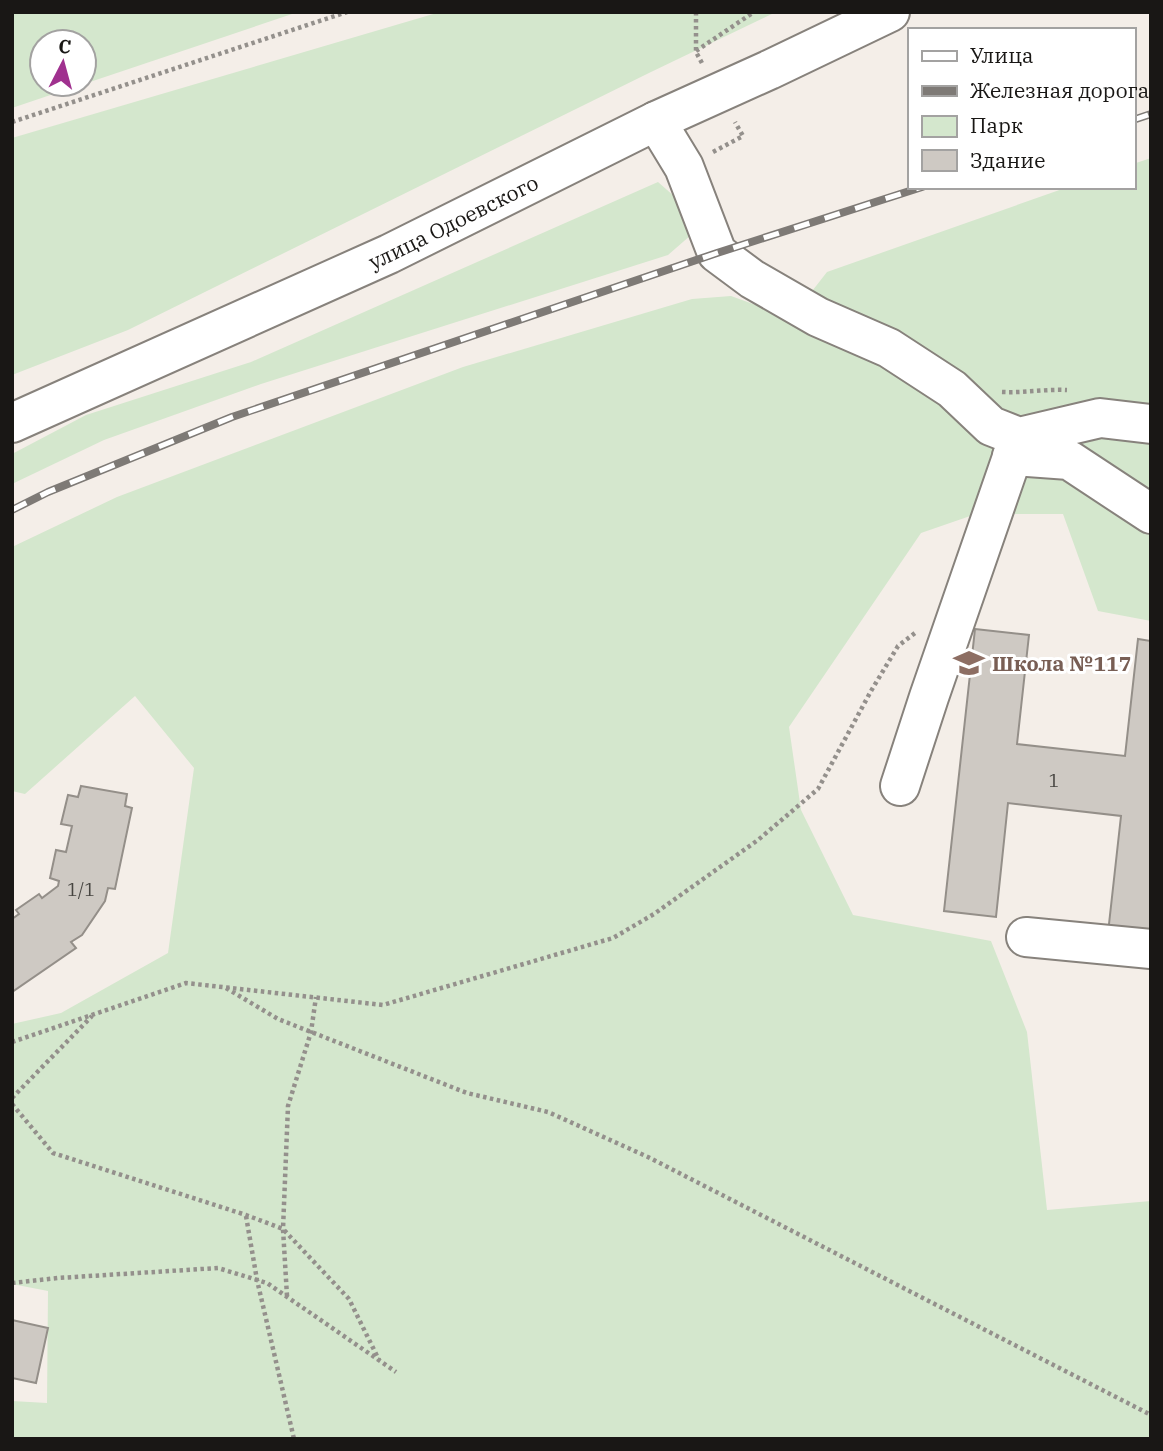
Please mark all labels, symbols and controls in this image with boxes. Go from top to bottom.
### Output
north arrow [28,28,98,98]
legend [908,28,1135,189]
text: С [57,33,72,59]
text: Улица [970,41,1034,69]
text: Железная дорога [970,76,1149,104]
text: Парк [970,111,1023,139]
text: Здание [970,146,1045,174]
street label: улица Одоевского [364,168,543,275]
school or university icon: Школа №117 [952,646,986,680]
place label: Школа №117 [992,649,1131,677]
house number: 1 [1049,769,1059,792]
house number: 1/1 [67,878,95,901]

